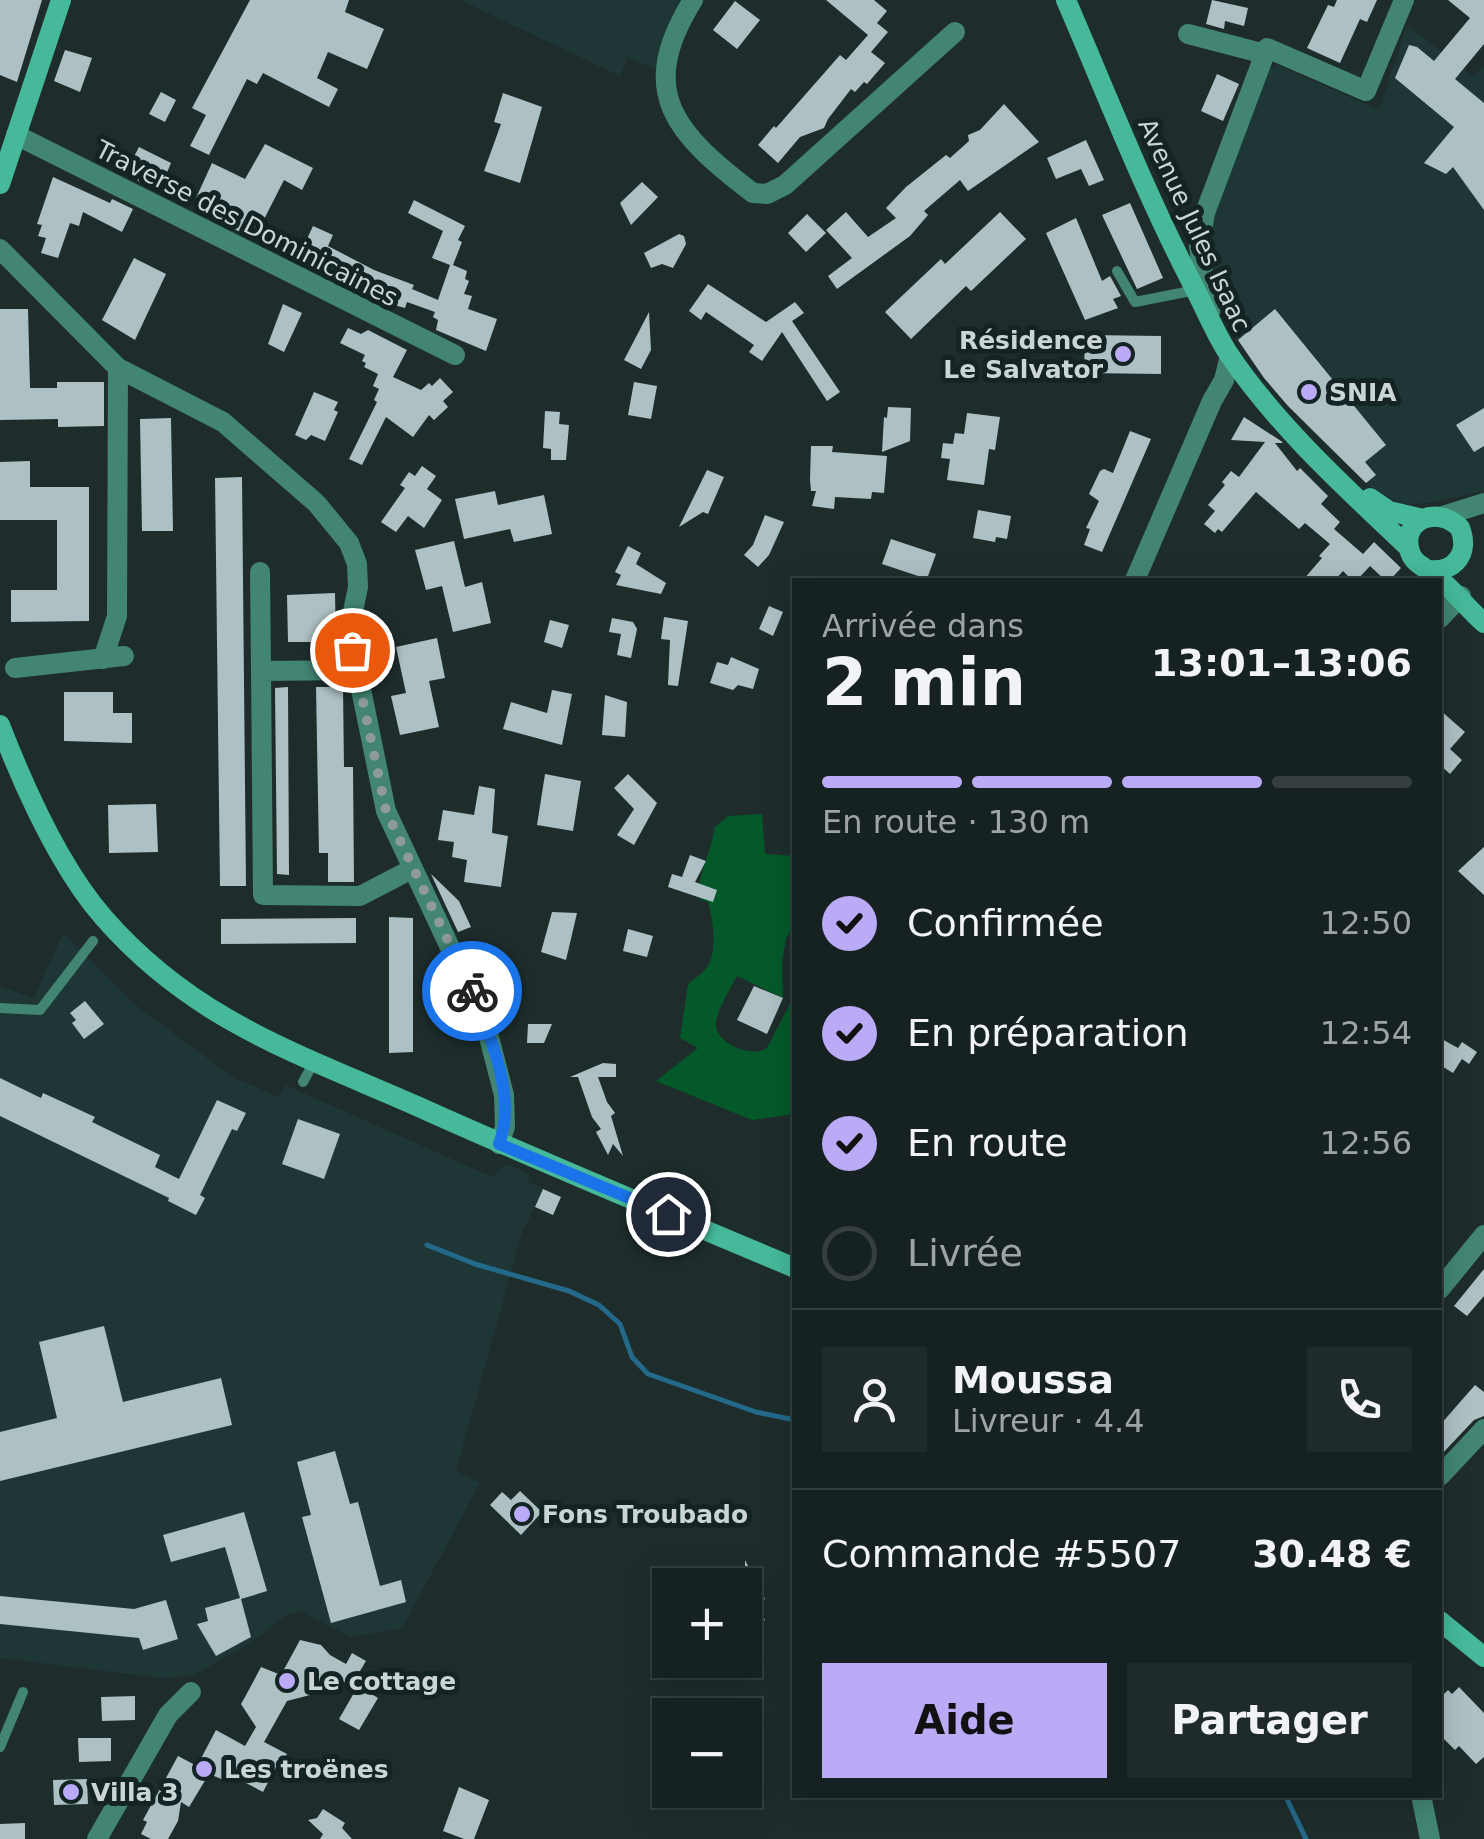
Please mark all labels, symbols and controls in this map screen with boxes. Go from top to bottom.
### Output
street label: Avenue Jules Isaac [1132,114,1257,337]
street label: Traverse des Dominicaines [90,134,403,312]
place label: Résidence Le Salvator [943,326,1104,384]
marker: Résidence Le Salvator [1112,343,1134,365]
place label: SNIA [1329,378,1397,407]
marker: SNIA [1298,381,1320,403]
text: Arrivée dans [822,607,1024,645]
pin [310,608,395,693]
icon: bag [325,623,380,678]
text: 13:01–13:06 [1151,641,1412,685]
text: 2 min [822,645,1026,720]
text: En route · 130 m [822,803,1090,841]
icon: check [822,896,877,951]
text: Confirmée [907,901,1104,945]
text: 12:50 [1320,904,1412,942]
courier [422,941,522,1041]
icon: bike [445,964,500,1019]
icon: check [822,1006,877,1061]
text: En préparation [907,1011,1189,1055]
text: 12:54 [1320,1014,1412,1052]
icon: check [822,1116,877,1171]
text: En route [907,1121,1068,1165]
text: 12:56 [1320,1124,1412,1162]
pin [626,1172,711,1257]
icon: home [641,1187,696,1242]
text: Livrée [907,1231,1023,1275]
button: person [822,1347,927,1452]
button: phone [1307,1347,1412,1452]
text: Moussa [952,1358,1114,1402]
text: Livreur · 4.4 [952,1402,1145,1440]
place label: Fons Troubado [542,1500,748,1529]
marker: Fons Troubado [511,1503,533,1525]
text: Commande #5507 [822,1532,1181,1576]
text: 30.48 € [1252,1532,1412,1576]
map controls [652,1568,762,1808]
button: + [652,1568,762,1678]
button: Aide [822,1663,1107,1778]
button: Partager [1127,1663,1412,1778]
place label: Le cottage [307,1667,456,1696]
marker: Le cottage [276,1670,298,1692]
button: − [652,1698,762,1808]
place label: Les troënes [224,1755,389,1784]
marker: Les troënes [193,1758,215,1780]
place label: Villa 3 [91,1778,179,1807]
marker: Villa 3 [60,1781,82,1803]

